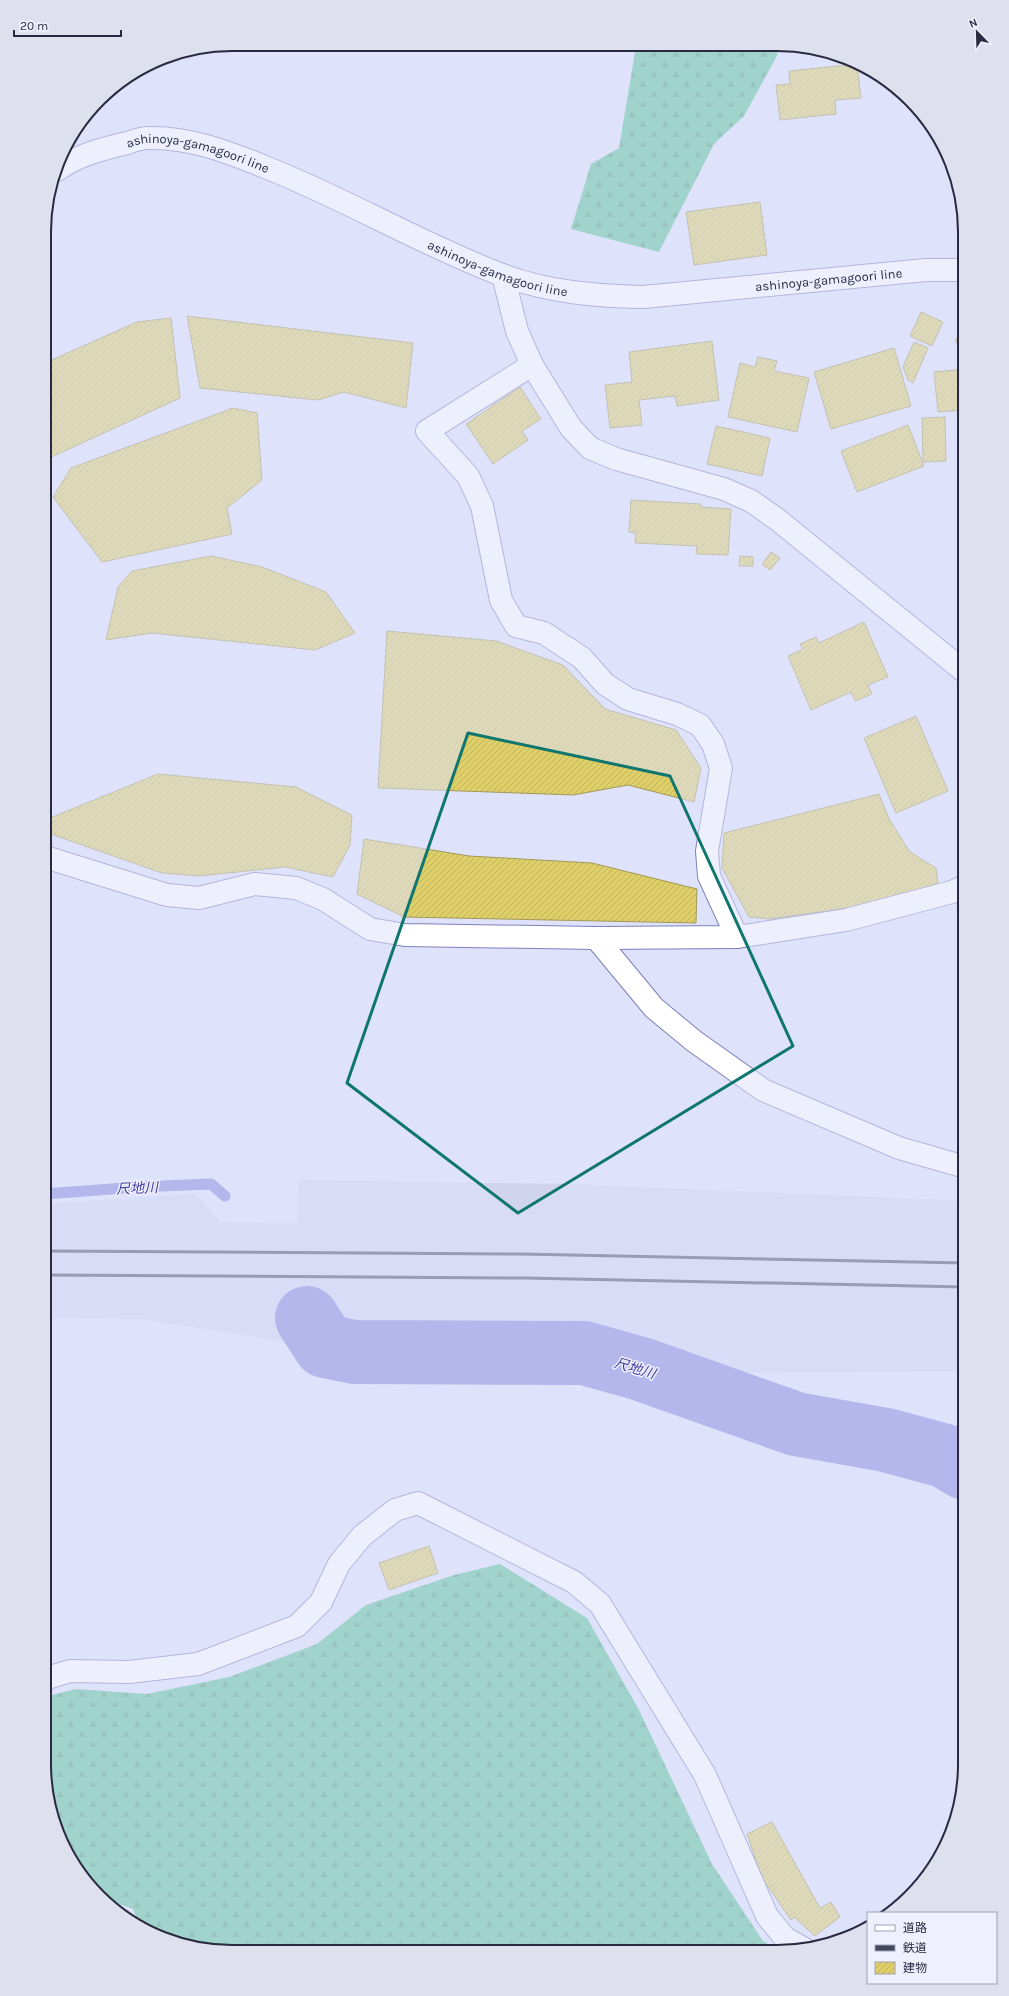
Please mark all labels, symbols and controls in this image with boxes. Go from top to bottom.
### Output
scale bar [14,12,121,38]
north arrow [957,12,997,52]
text: N [967,16,979,31]
text: 20 m [20,19,48,33]
street label: ashinoya-gamagoori line [124,131,272,176]
street label: ashinoya-gamagoori line [425,237,569,299]
street label: ashinoya-gamagoori line [754,265,903,294]
water label: 尺地川 [116,1179,160,1198]
water label: 尺地川 [612,1354,659,1383]
legend [867,1912,997,1984]
text: 道路 [903,1921,927,1935]
text: 鉄道 [903,1941,927,1955]
text: 建物 [903,1961,927,1975]

